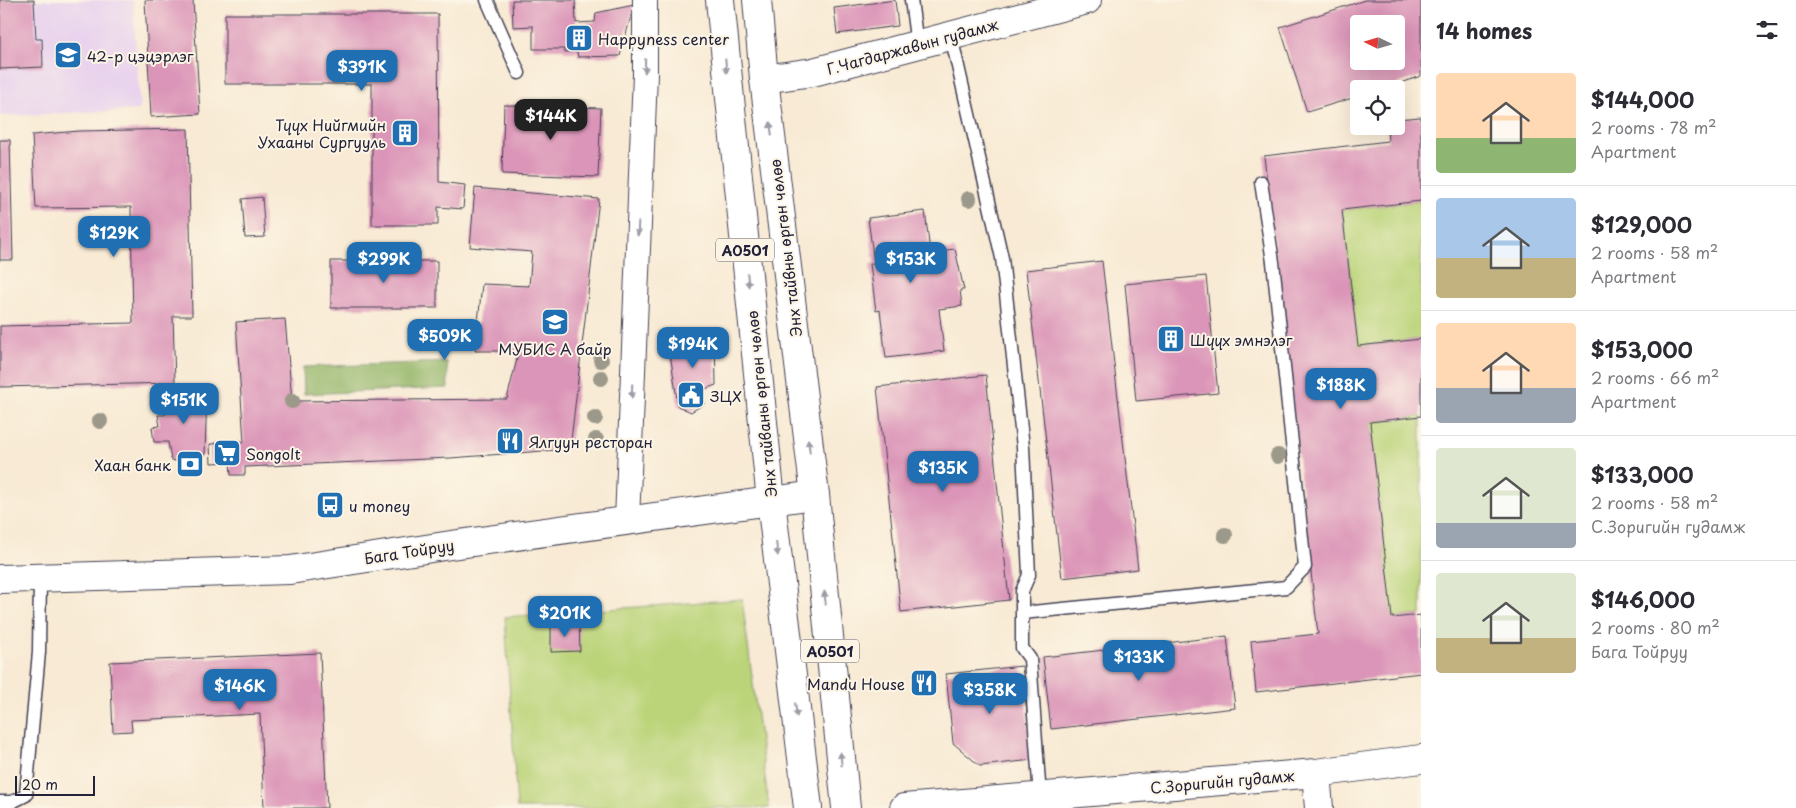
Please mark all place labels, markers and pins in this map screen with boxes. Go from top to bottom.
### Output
building icon: Happyness center [564,23,594,53]
place label: Happyness center [598,27,730,50]
school or university icon: 42-р цэцэрлэг [53,40,83,70]
place label: 42-р цэцэрлэг [87,44,194,67]
pin: $391K [327,49,397,92]
pin: $144K [516,98,586,141]
place label: Түүх Нийгмийн Ухааны Сургууль [258,113,386,153]
building icon: Түүх Нийгмийн Ухааны Сургууль [390,118,420,148]
pin: $129K [79,216,149,258]
pin: $299K [349,242,419,284]
pin: $153K [876,242,946,284]
school or university icon: МУБИС А байр [540,307,570,337]
pin: $509K [410,318,480,361]
building icon: Шүүх эмнэлэг [1156,324,1186,354]
pin: $194K [658,326,728,369]
place label: Шүүх эмнэлэг [1190,328,1293,351]
place label: МУБИС А байр [498,337,612,360]
pin: $188K [1306,368,1376,410]
public building icon: ЗЦХ [676,380,706,410]
pin: $151K [149,382,219,425]
place label: ЗЦХ [710,384,742,407]
restaurant icon: Ялгуун ресторан [495,426,525,456]
place label: Ялгуун ресторан [529,430,653,453]
supermarket icon: Songolt [212,438,242,468]
place label: Songolt [246,442,301,465]
bank icon: Хаан банк [175,449,205,479]
pin: $135K [908,450,978,493]
place label: Хаан банк [94,453,171,476]
bus stop icon: u money [315,490,345,520]
place label: u money [349,494,410,517]
pin: $201K [530,596,600,638]
pin: $133K [1104,640,1174,682]
pin: $146K [205,668,275,711]
restaurant icon: Mandu House [909,668,939,698]
place label: Mandu House [807,672,905,695]
pin: $358K [955,672,1025,715]

